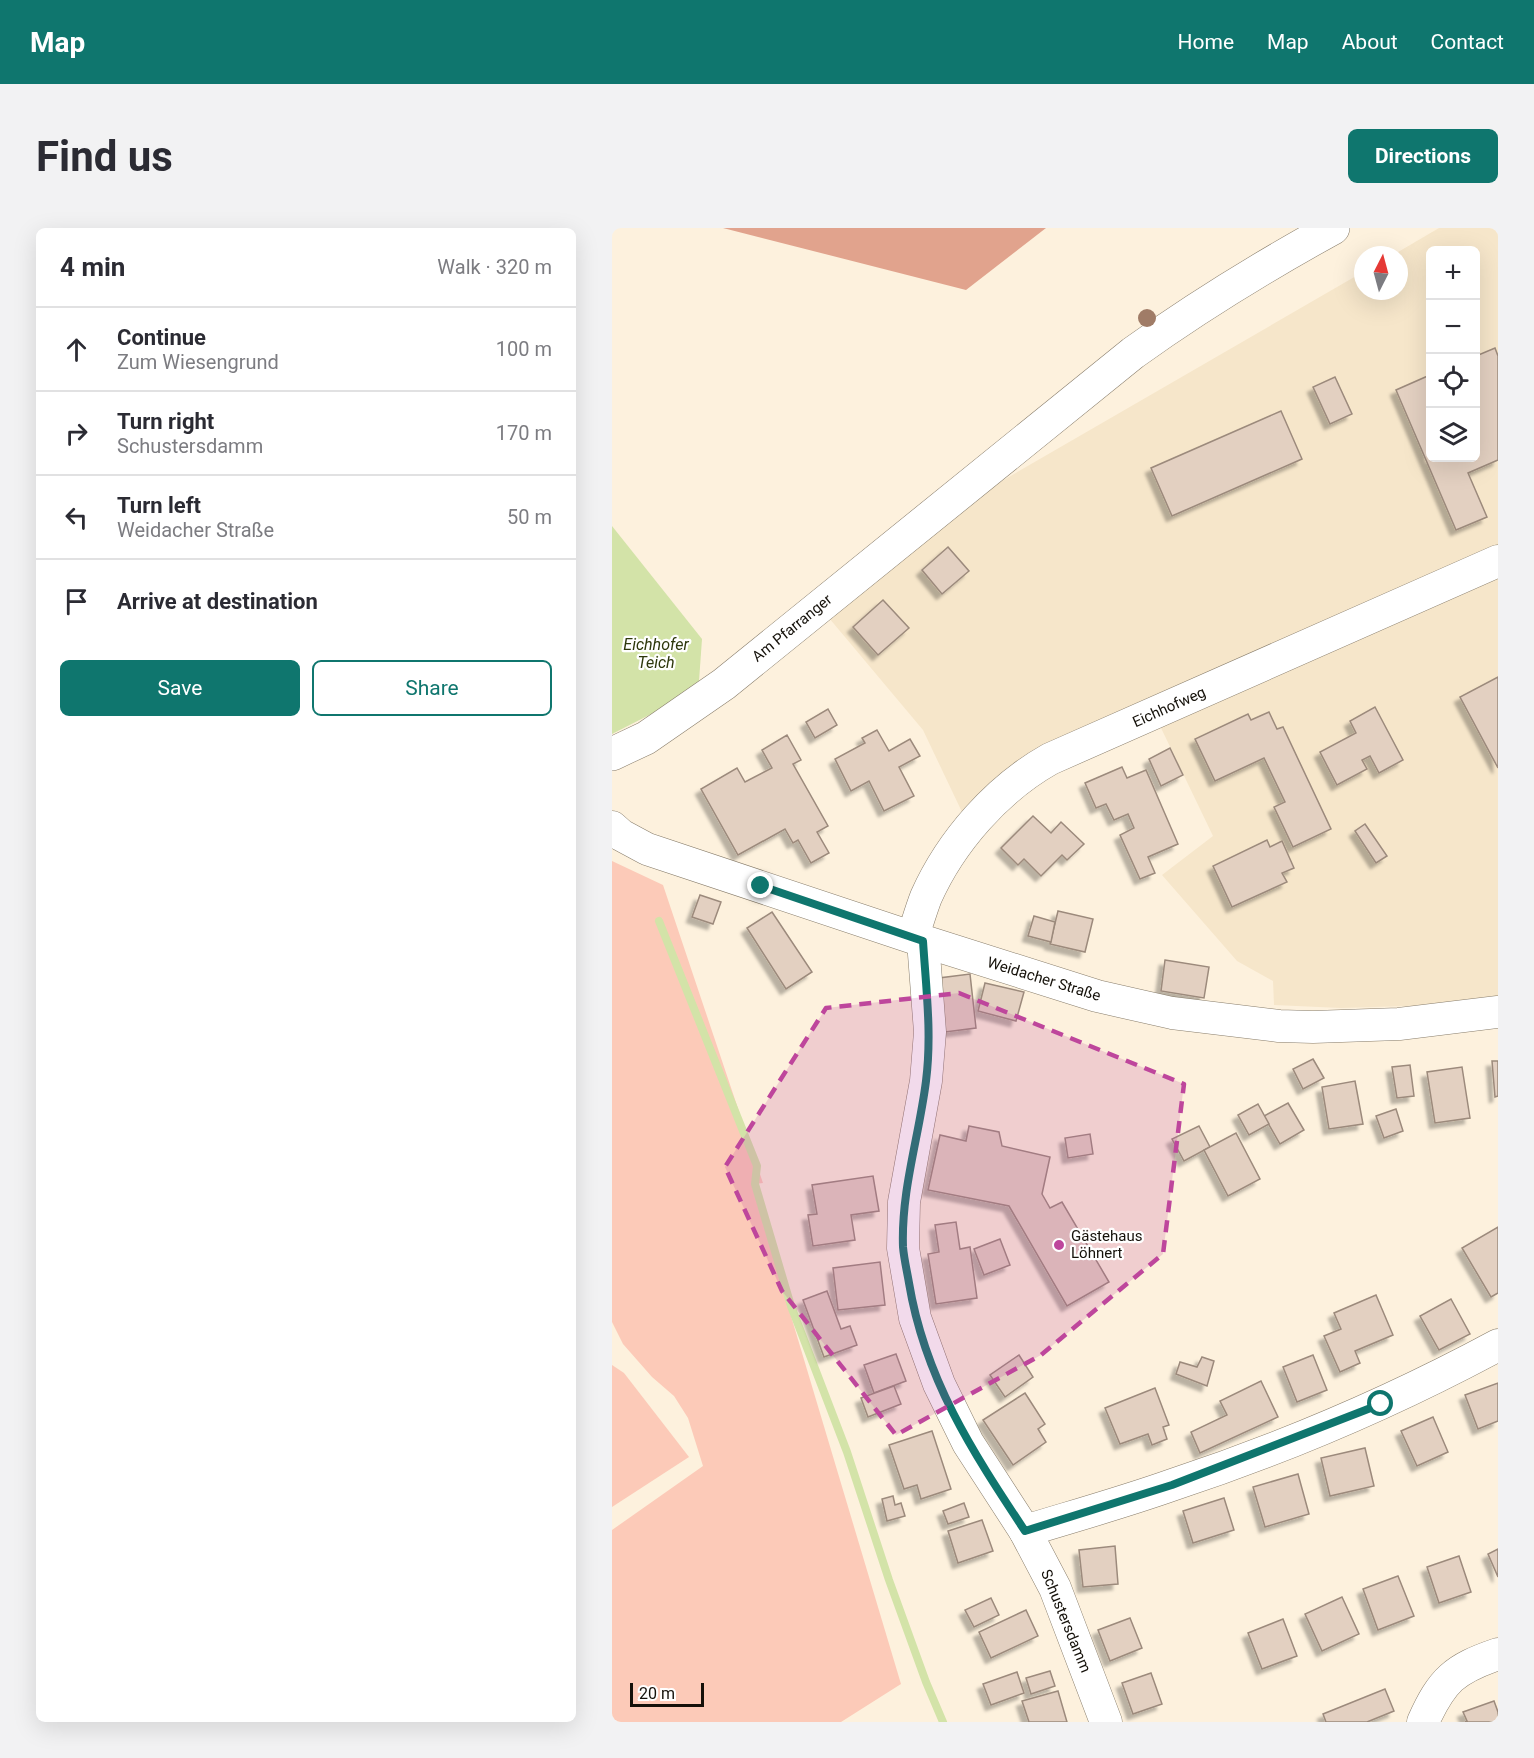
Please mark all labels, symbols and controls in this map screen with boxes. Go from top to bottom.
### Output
text: Map [30,26,85,59]
text: Home [1178,30,1234,54]
text: Map [1267,30,1309,54]
text: About [1342,30,1398,54]
text: Contact [1431,30,1504,54]
button: Directions [1348,129,1498,183]
text: Find us [36,132,173,181]
north arrow [1354,246,1408,300]
map controls [1426,246,1480,462]
button: + [1426,246,1480,300]
text: 4 min [60,252,125,282]
text: Walk · 320 m [437,255,552,279]
button: − [1426,300,1480,354]
text: Continue [117,325,206,350]
icon: ahead [60,333,93,366]
text: 100 m [496,337,552,361]
text: Zum Wiesengrund [117,350,279,374]
button: locate [1426,354,1480,408]
button: layers [1426,408,1480,462]
text: Turn right [117,409,214,434]
icon: right [60,417,93,450]
text: 170 m [496,421,552,445]
text: Schustersdamm [117,434,263,458]
text: Turn left [117,493,201,518]
icon: left [60,501,93,534]
text: 50 m [507,505,552,529]
text: Weidacher Straße [117,518,274,542]
icon: arrive [60,585,93,618]
text: Arrive at destination [117,589,318,614]
street label: Am Pfarranger [749,590,835,666]
water label: Eichhofer Teich [623,635,689,672]
button: Save [60,660,300,716]
button: Share [312,660,552,716]
street label: Eichhofweg [1130,683,1208,731]
route end [747,872,773,898]
street label: Weidacher Straße [985,953,1103,1005]
place label: Gästehaus Löhnert [1071,1227,1142,1262]
marker: Gästehaus Löhnert [1052,1238,1066,1252]
route start [1367,1390,1393,1416]
street label: Schustersdamm [1037,1567,1095,1675]
scale bar [630,1680,704,1708]
text: 20 m [639,1684,675,1703]

